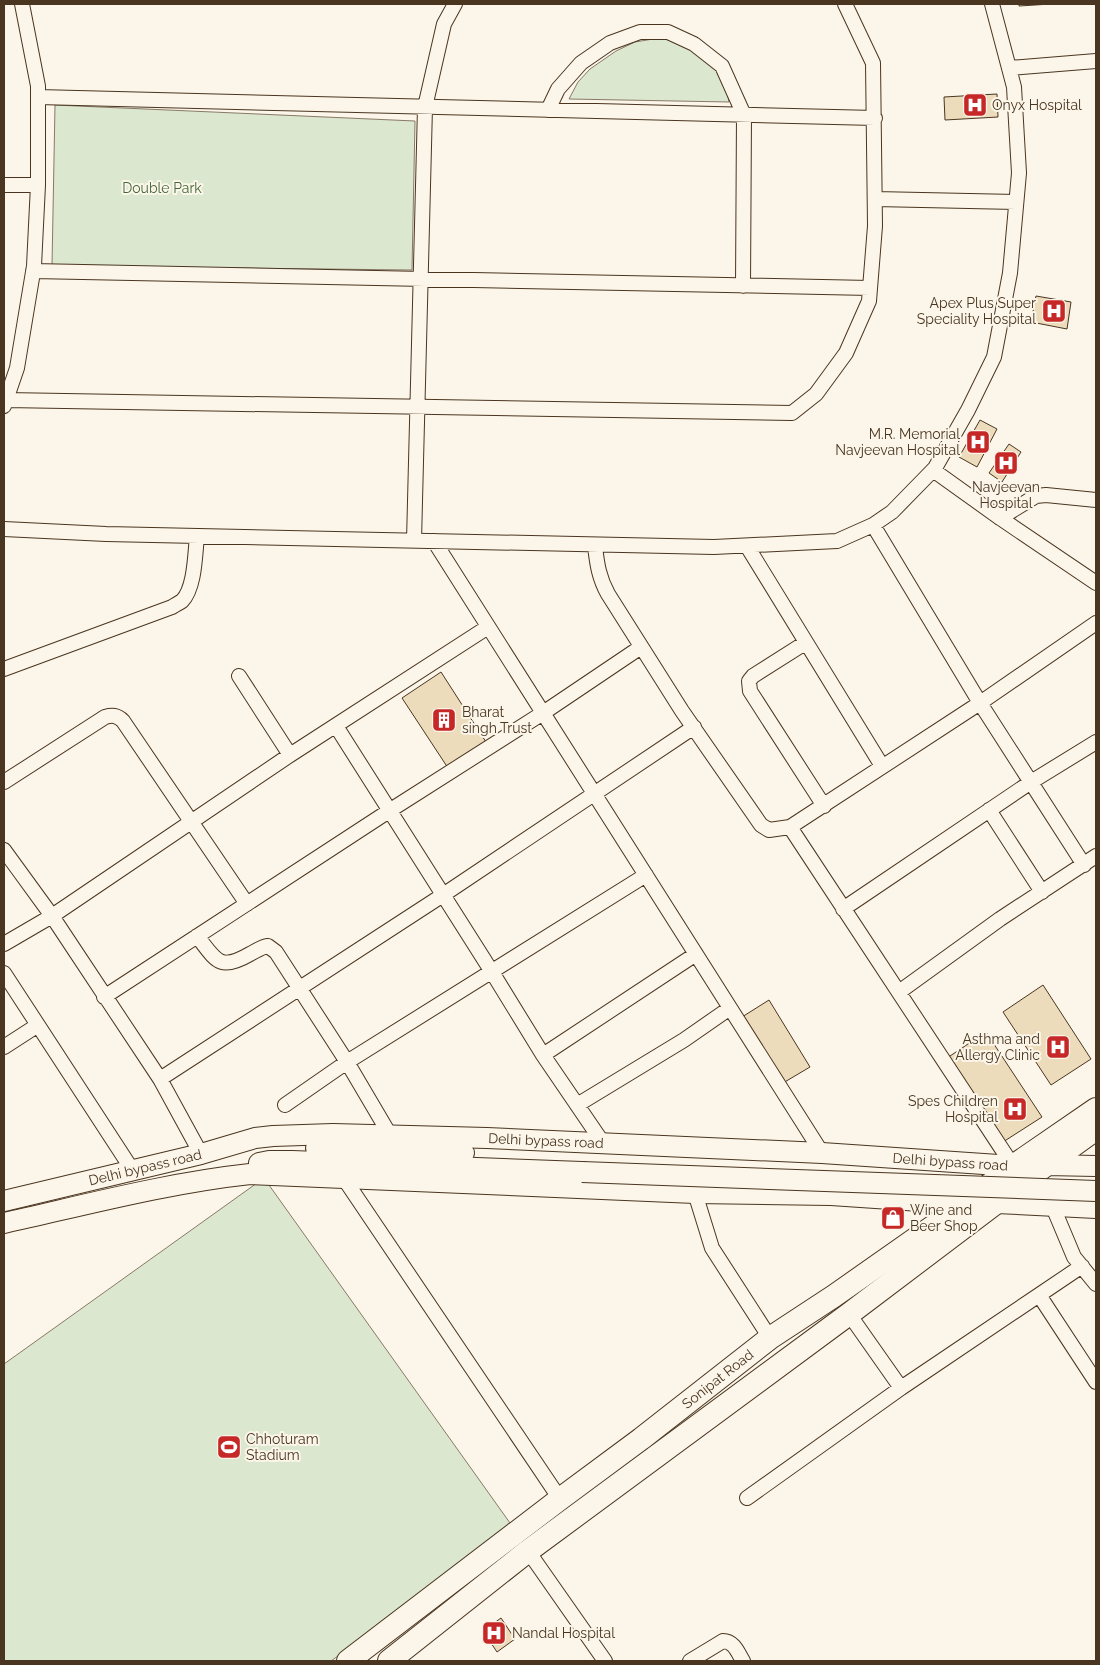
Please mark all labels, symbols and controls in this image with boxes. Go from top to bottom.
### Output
hospital icon: Onyx Hospital [962,92,988,118]
place label: Onyx Hospital [992,97,1082,113]
park label: Double Park [122,180,202,196]
place label: Apex Plus Super Speciality Hospital [917,295,1036,327]
hospital icon: Apex Plus Super Speciality Hospital [1041,298,1067,324]
place label: M.R. Memorial Navjeevan Hospital [835,426,960,458]
hospital icon: M.R. Memorial Navjeevan Hospital [965,429,991,455]
hospital icon: Navjeevan Hospital [993,450,1019,476]
place label: Navjeevan Hospital [972,479,1040,511]
place label: Bharat singh Trust [462,704,532,736]
building icon: Bharat singh Trust [431,707,457,733]
place label: Asthma and Allergy Clinic [955,1031,1040,1063]
hospital icon: Asthma and Allergy Clinic [1045,1034,1071,1060]
place label: Spes Children Hospital [908,1093,998,1125]
hospital icon: Spes Children Hospital [1002,1096,1028,1122]
street label: Delhi bypass road [488,1130,604,1151]
street label: Delhi bypass road [87,1146,203,1189]
street label: Delhi bypass road [892,1150,1009,1174]
place label: Wine and Beer Shop [910,1202,978,1234]
shop icon: Wine and Beer Shop [880,1205,906,1231]
street label: Sonipat Road [679,1346,757,1412]
place label: Chhoturam Stadium [246,1431,319,1463]
sports icon: Chhoturam Stadium [216,1434,242,1460]
hospital icon: Nandal Hospital [481,1620,507,1646]
place label: Nandal Hospital [512,1625,615,1641]

